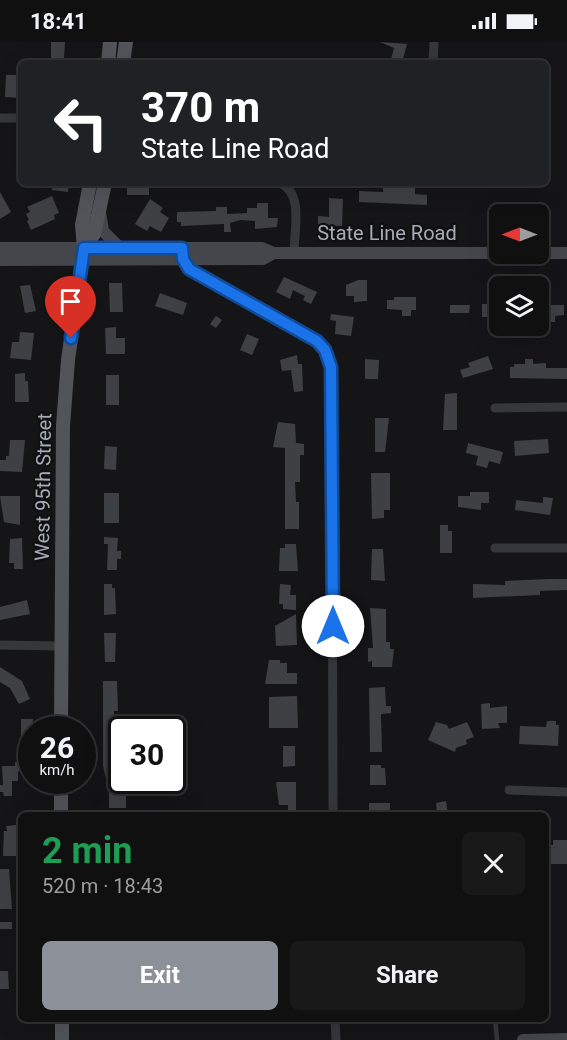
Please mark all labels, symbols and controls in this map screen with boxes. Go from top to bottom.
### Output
text: 18:41 [30,9,87,34]
text: 370 m [141,83,260,132]
icon: left [42,84,120,162]
text: State Line Road [141,133,329,165]
north arrow [489,204,549,264]
map controls [489,204,549,336]
street label: State Line Road [317,221,457,245]
pin [45,276,96,338]
button: layers [489,276,549,336]
icon: arrive [54,285,87,318]
street label: West 95th Street [30,413,56,561]
position arrow [301,594,365,658]
speed limit sign: 30 [108,716,186,794]
text: 26 [40,730,74,765]
text: km/h [39,761,75,779]
text: 2 min [42,830,133,872]
button: close [462,832,525,895]
text: 520 m · 18:43 [42,874,163,898]
button: Exit [42,941,278,1010]
button: Share [290,941,525,1010]

